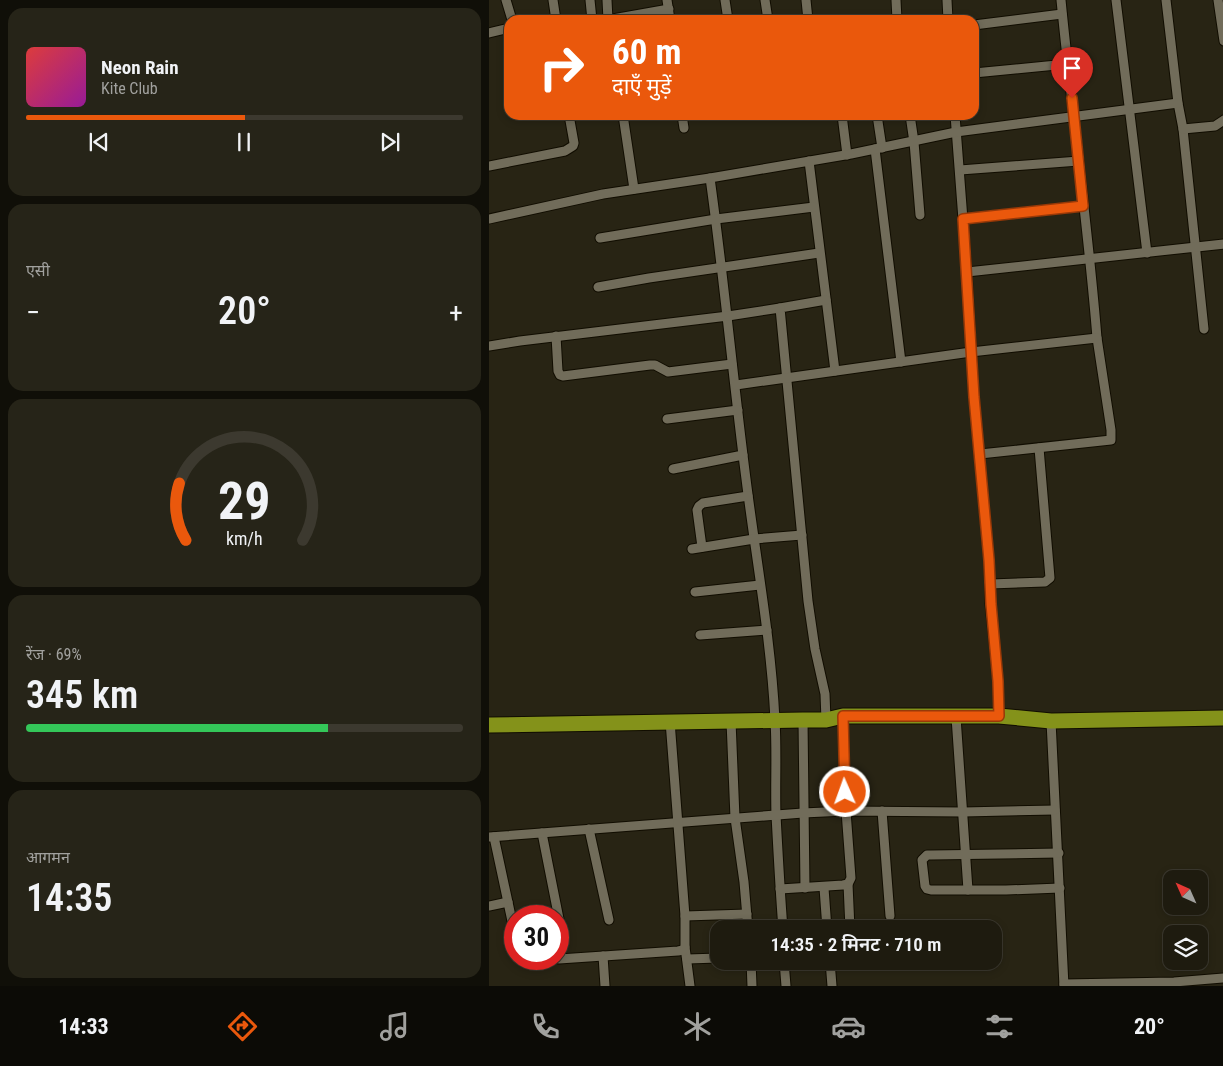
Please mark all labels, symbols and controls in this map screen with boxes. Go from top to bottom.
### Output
text: 60 m [612,32,681,73]
icon: right [529,35,594,100]
pin [1051,47,1093,98]
icon: arrive [1058,54,1086,82]
text: Neon Rain [101,56,179,79]
text: दाएँ मुड़ें [612,74,672,99]
text: Kite Club [101,79,158,98]
icon: previous [85,128,113,156]
icon: pause [230,128,258,156]
icon: next [376,128,404,156]
text: एसी [26,261,50,280]
text: 20° [218,289,271,333]
text: − [26,296,40,329]
text: + [449,296,463,329]
text: 29 [218,471,271,532]
text: km/h [226,528,263,549]
text: रेंज · 69% [26,645,82,664]
text: 345 km [26,673,138,717]
position arrow [818,765,870,817]
text: आगमन [26,848,70,867]
north arrow [1163,870,1208,915]
map controls [1163,870,1208,970]
text: 14:35 [26,876,112,920]
speed limit sign: 30 [504,905,569,970]
button: layers [1163,925,1208,970]
text: 14:35 · 2 मिनट · 710 m [771,933,941,956]
icon: directions [225,1009,260,1044]
icon: music [377,1009,412,1044]
icon: phone [528,1009,563,1044]
icon: climate [680,1009,715,1044]
icon: car [831,1009,866,1044]
icon: filters [982,1009,1017,1044]
text: 14:33 [58,1014,109,1039]
text: 20° [1134,1014,1165,1039]

